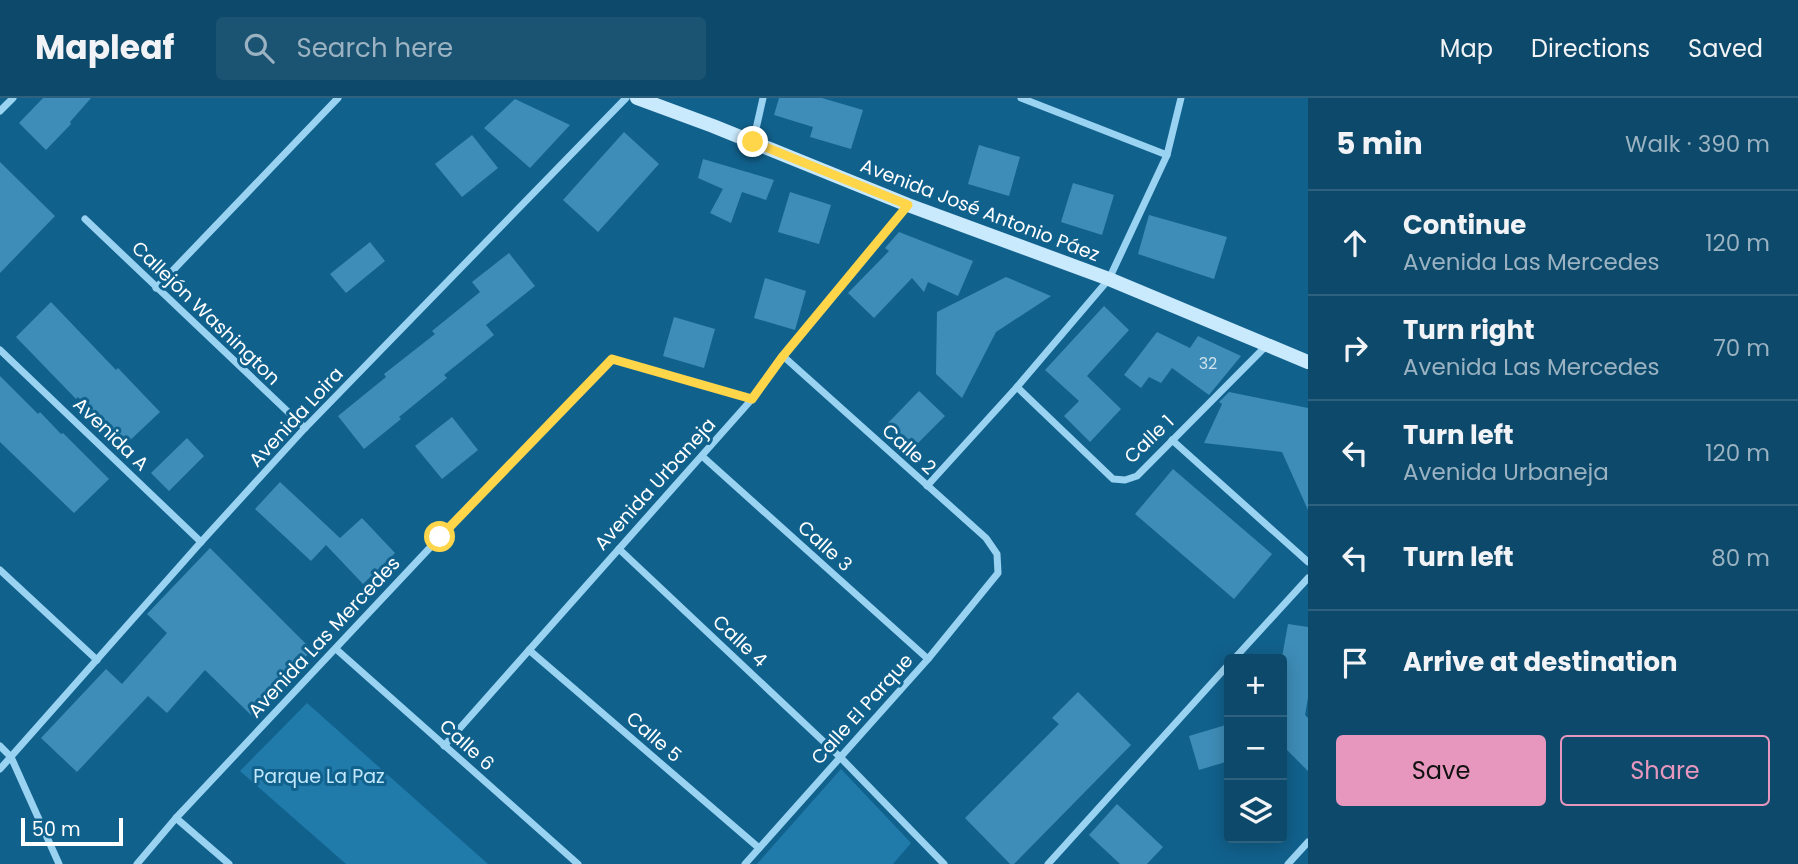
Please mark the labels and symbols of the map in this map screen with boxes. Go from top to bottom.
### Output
route end [737,126,768,157]
street label: Avenida José Antonio Páez [856,152,1104,268]
street label: Callejón Washington [126,235,286,391]
house number: 32 [1199,352,1217,375]
street label: Avenida Loira [243,361,349,473]
street label: Avenida A [67,391,155,477]
street label: Calle 1 [1118,409,1180,469]
street label: Avenida Urbaneja [588,412,722,556]
street label: Calle 2 [876,417,942,481]
street label: Calle 3 [792,514,858,578]
route start [424,521,455,552]
street label: Avenida Las Mercedes [242,550,406,724]
street label: Calle 4 [707,609,773,673]
street label: Calle El Parque [805,648,919,770]
street label: Calle 5 [620,705,688,769]
street label: Calle 6 [434,713,500,777]
park label: Parque La Paz [253,763,385,790]
scale bar [21,815,122,847]

